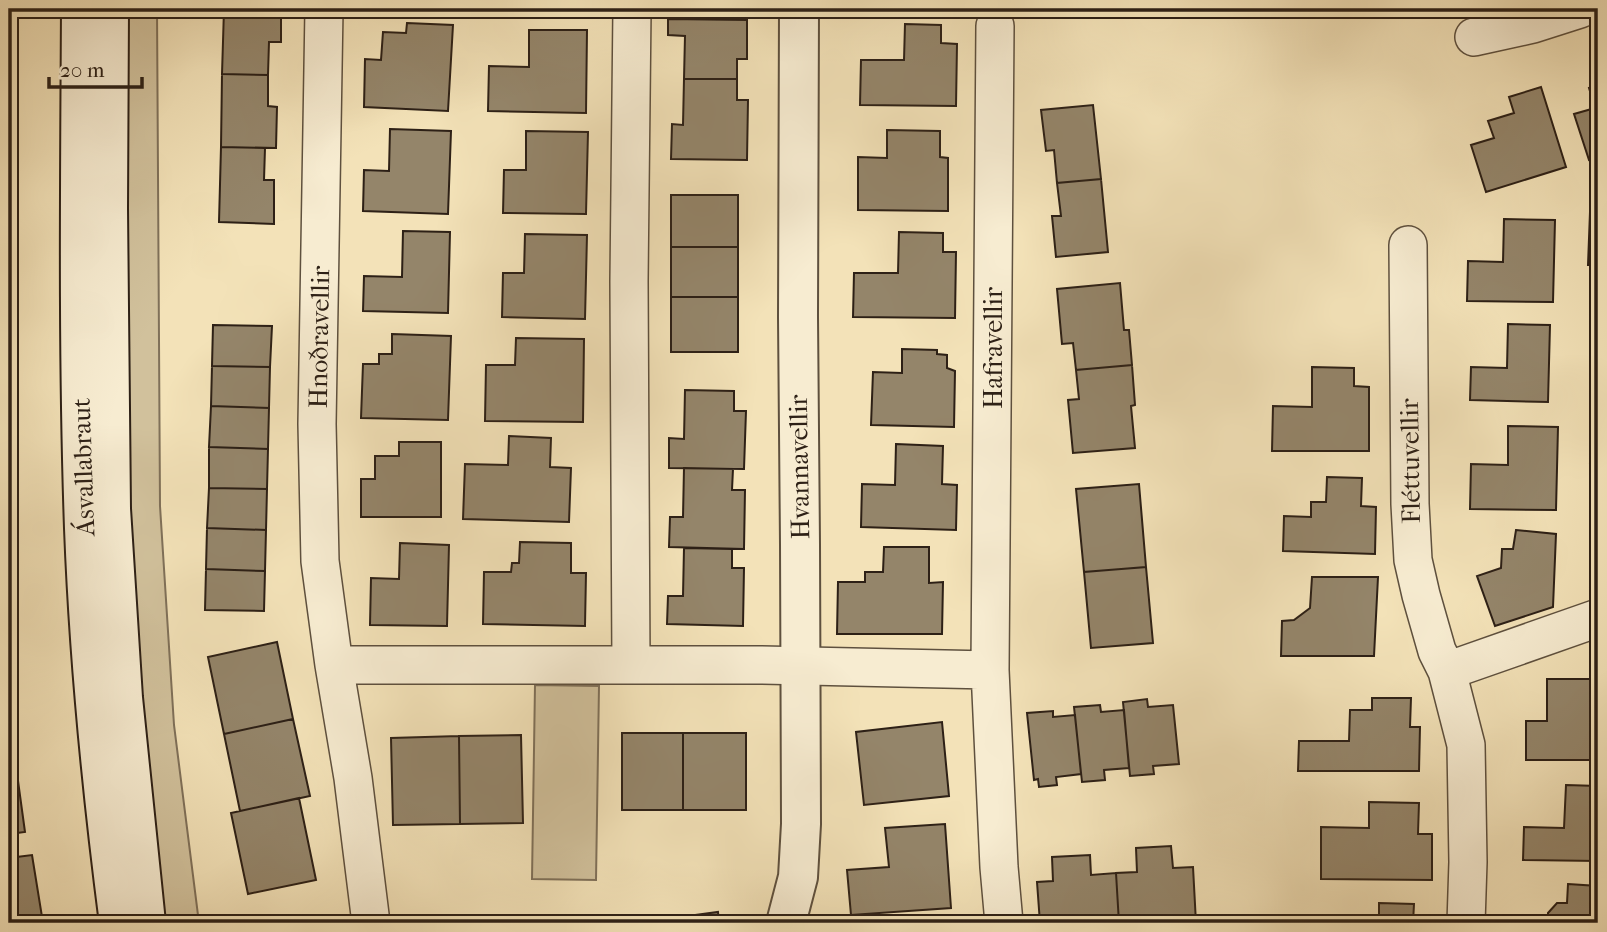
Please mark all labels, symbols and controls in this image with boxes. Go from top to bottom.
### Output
scale bar [49,46,142,90]
text: 20 m [60,58,105,82]
street label: Hnoðravellir [303,265,336,409]
street label: Hafravellir [978,287,1009,409]
street label: Hvannavellir [783,394,816,540]
street label: Ásvallabraut [65,397,101,538]
street label: Fléttuvellir [1394,398,1427,524]

